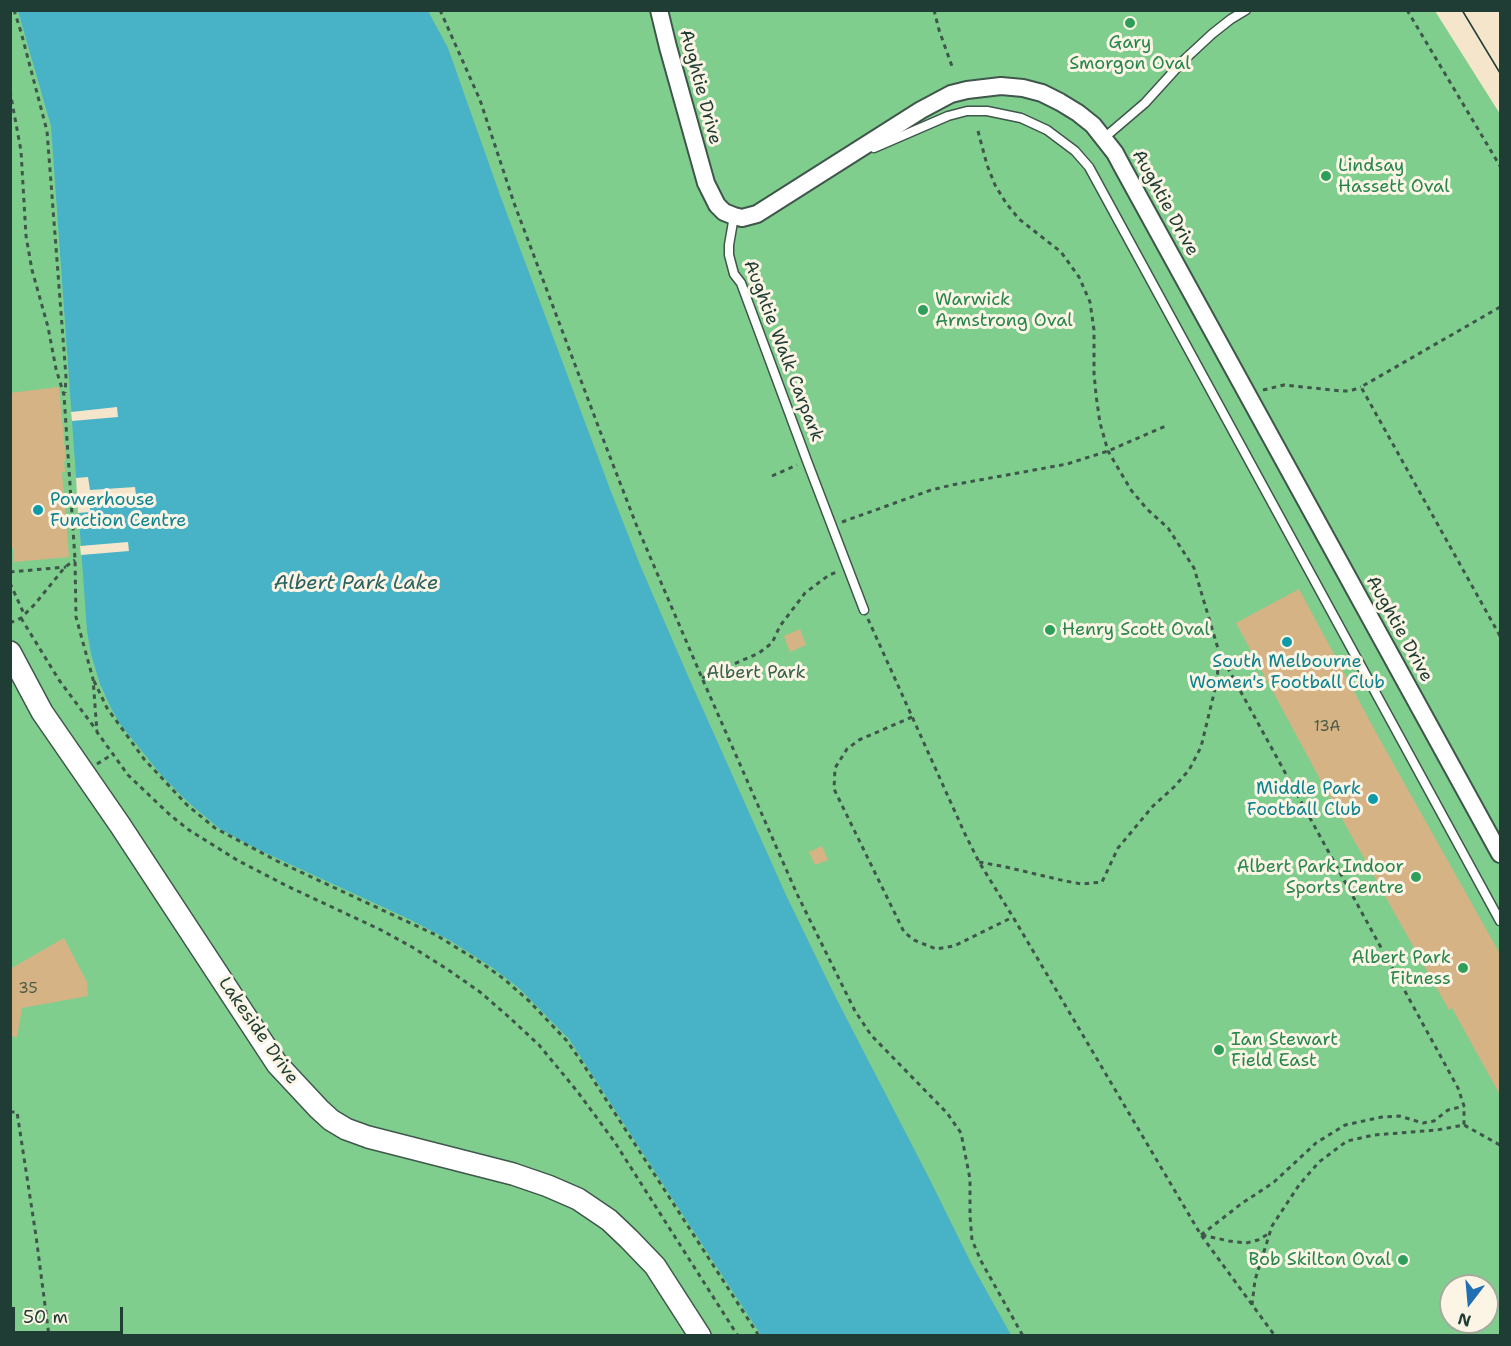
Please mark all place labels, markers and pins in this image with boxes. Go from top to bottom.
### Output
marker: Gary Smorgon Oval [1123,16,1137,30]
place label: Gary Smorgon Oval [1069,32,1191,74]
place label: Lindsay Hassett Oval [1338,155,1450,198]
marker: Lindsay Hassett Oval [1319,169,1333,183]
place label: Warwick Armstrong Oval [935,289,1073,332]
marker: Warwick Armstrong Oval [916,303,930,317]
place label: Powerhouse Function Centre [50,489,186,532]
marker: Powerhouse Function Centre [31,503,45,517]
place label: Henry Scott Oval [1062,619,1210,641]
marker: Henry Scott Oval [1043,623,1057,637]
marker: South Melbourne Women's Football Club [1280,635,1294,649]
place label: South Melbourne Women's Football Club [1189,651,1385,694]
place label: Middle Park Football Club [1247,778,1361,820]
marker: Middle Park Football Club [1366,792,1380,806]
place label: Albert Park Indoor Sports Centre [1237,856,1404,898]
marker: Albert Park Indoor Sports Centre [1409,870,1423,884]
place label: Albert Park Fitness [1351,947,1451,990]
marker: Albert Park Fitness [1456,961,1470,975]
place label: Ian Stewart Field East [1231,1029,1338,1072]
marker: Ian Stewart Field East [1212,1043,1226,1057]
place label: Bob Skilton Oval [1249,1249,1391,1271]
marker: Bob Skilton Oval [1396,1253,1410,1267]

